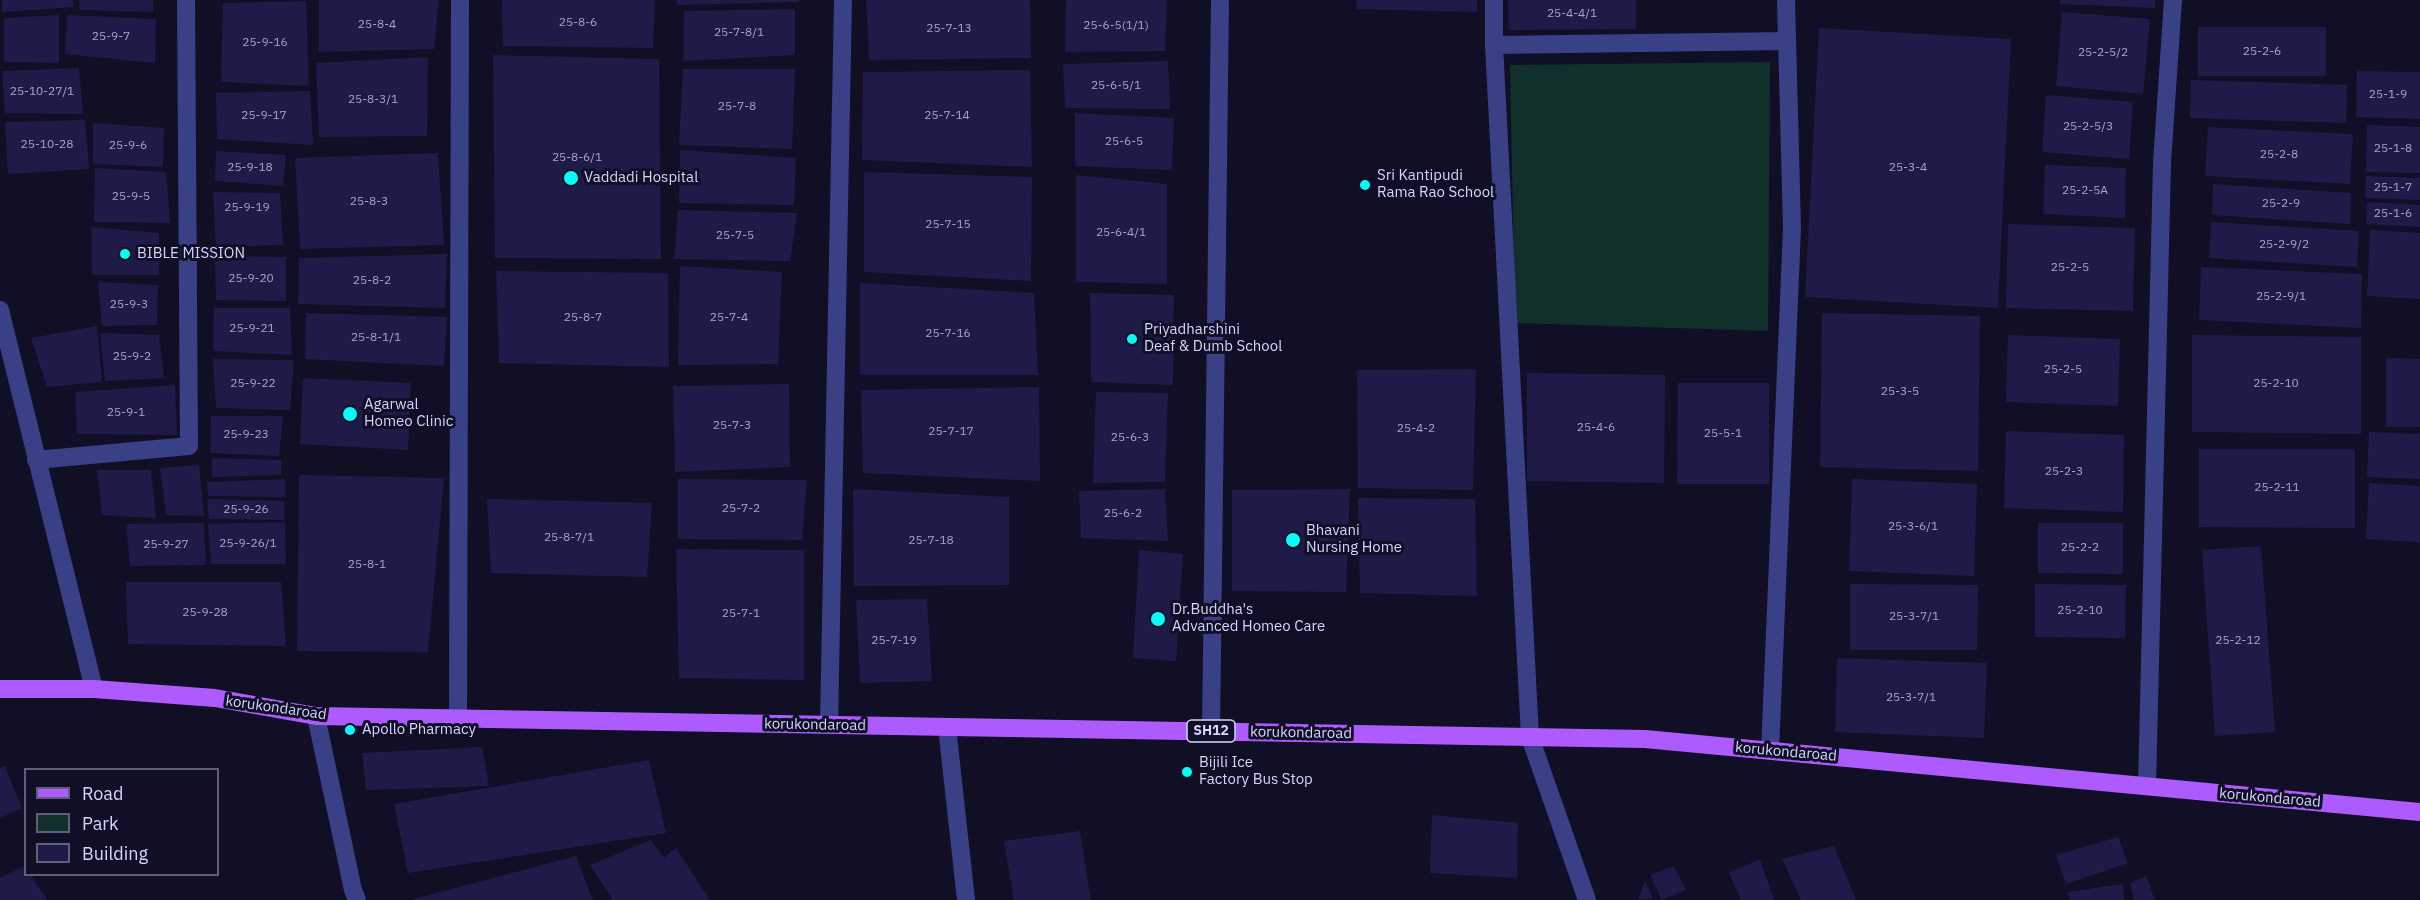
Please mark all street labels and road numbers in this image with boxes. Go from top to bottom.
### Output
street label: korukondaroad [224,692,328,724]
street label: korukondaroad [764,715,866,735]
road number: SH12 [1187,720,1235,742]
street label: korukondaroad [1250,723,1352,743]
street label: korukondaroad [1734,739,1838,765]
street label: korukondaroad [2218,785,2322,811]

